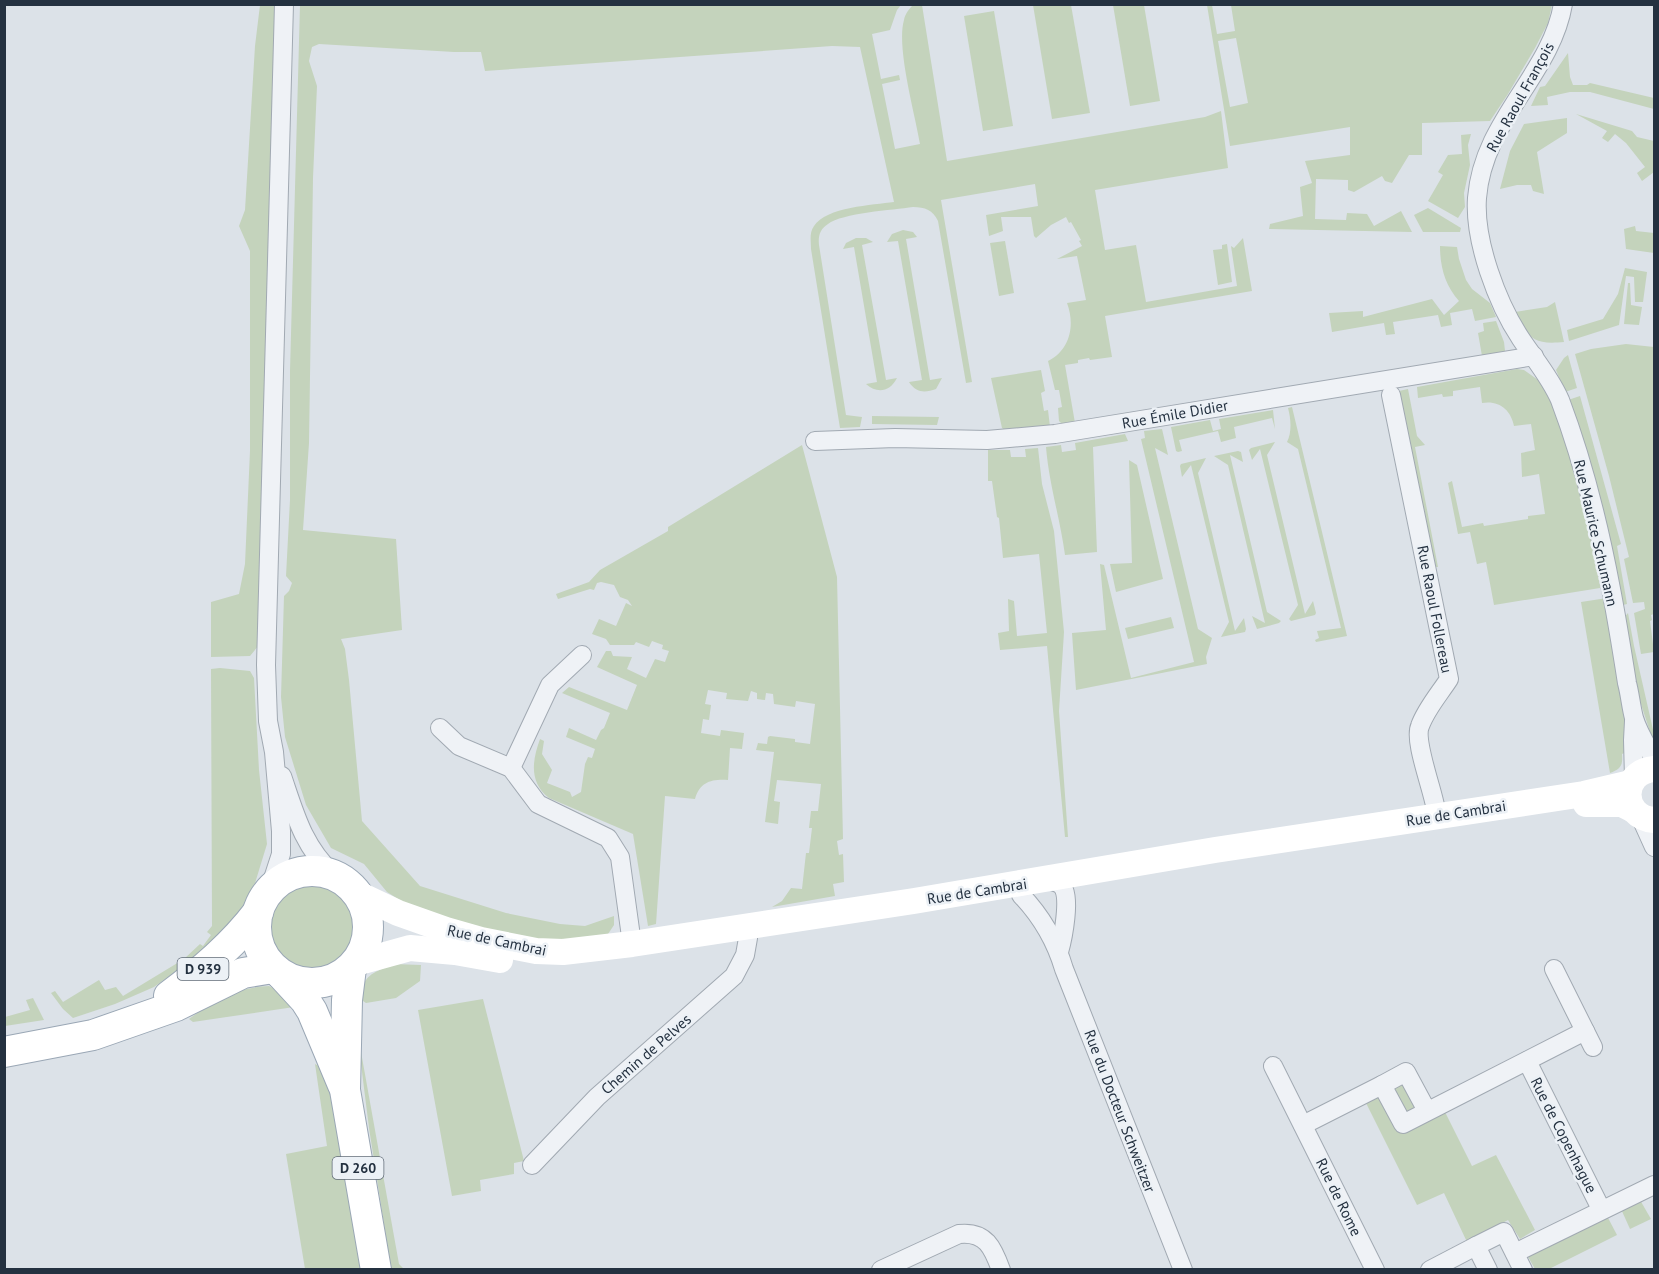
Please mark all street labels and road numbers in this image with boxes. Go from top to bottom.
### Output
street label: Rue Raoul François [1482,39,1558,155]
street label: Rue Émile Didier [1120,395,1230,433]
street label: Rue Maurice Schumann [1570,458,1622,608]
street label: Rue Raoul Follereau [1413,544,1457,674]
street label: Rue de Cambrai [1405,796,1507,830]
street label: Rue de Cambrai [926,874,1028,908]
street label: Rue de Cambrai [446,920,548,960]
road number: D 939 [178,958,228,980]
street label: Chemin de Pelves [597,1010,695,1098]
street label: Rue du Docteur Schweitzer [1080,1027,1160,1195]
street label: Rue de Copenhague [1527,1074,1601,1196]
street label: Rue de Rome [1312,1155,1366,1239]
road number: D 260 [332,1157,384,1179]

